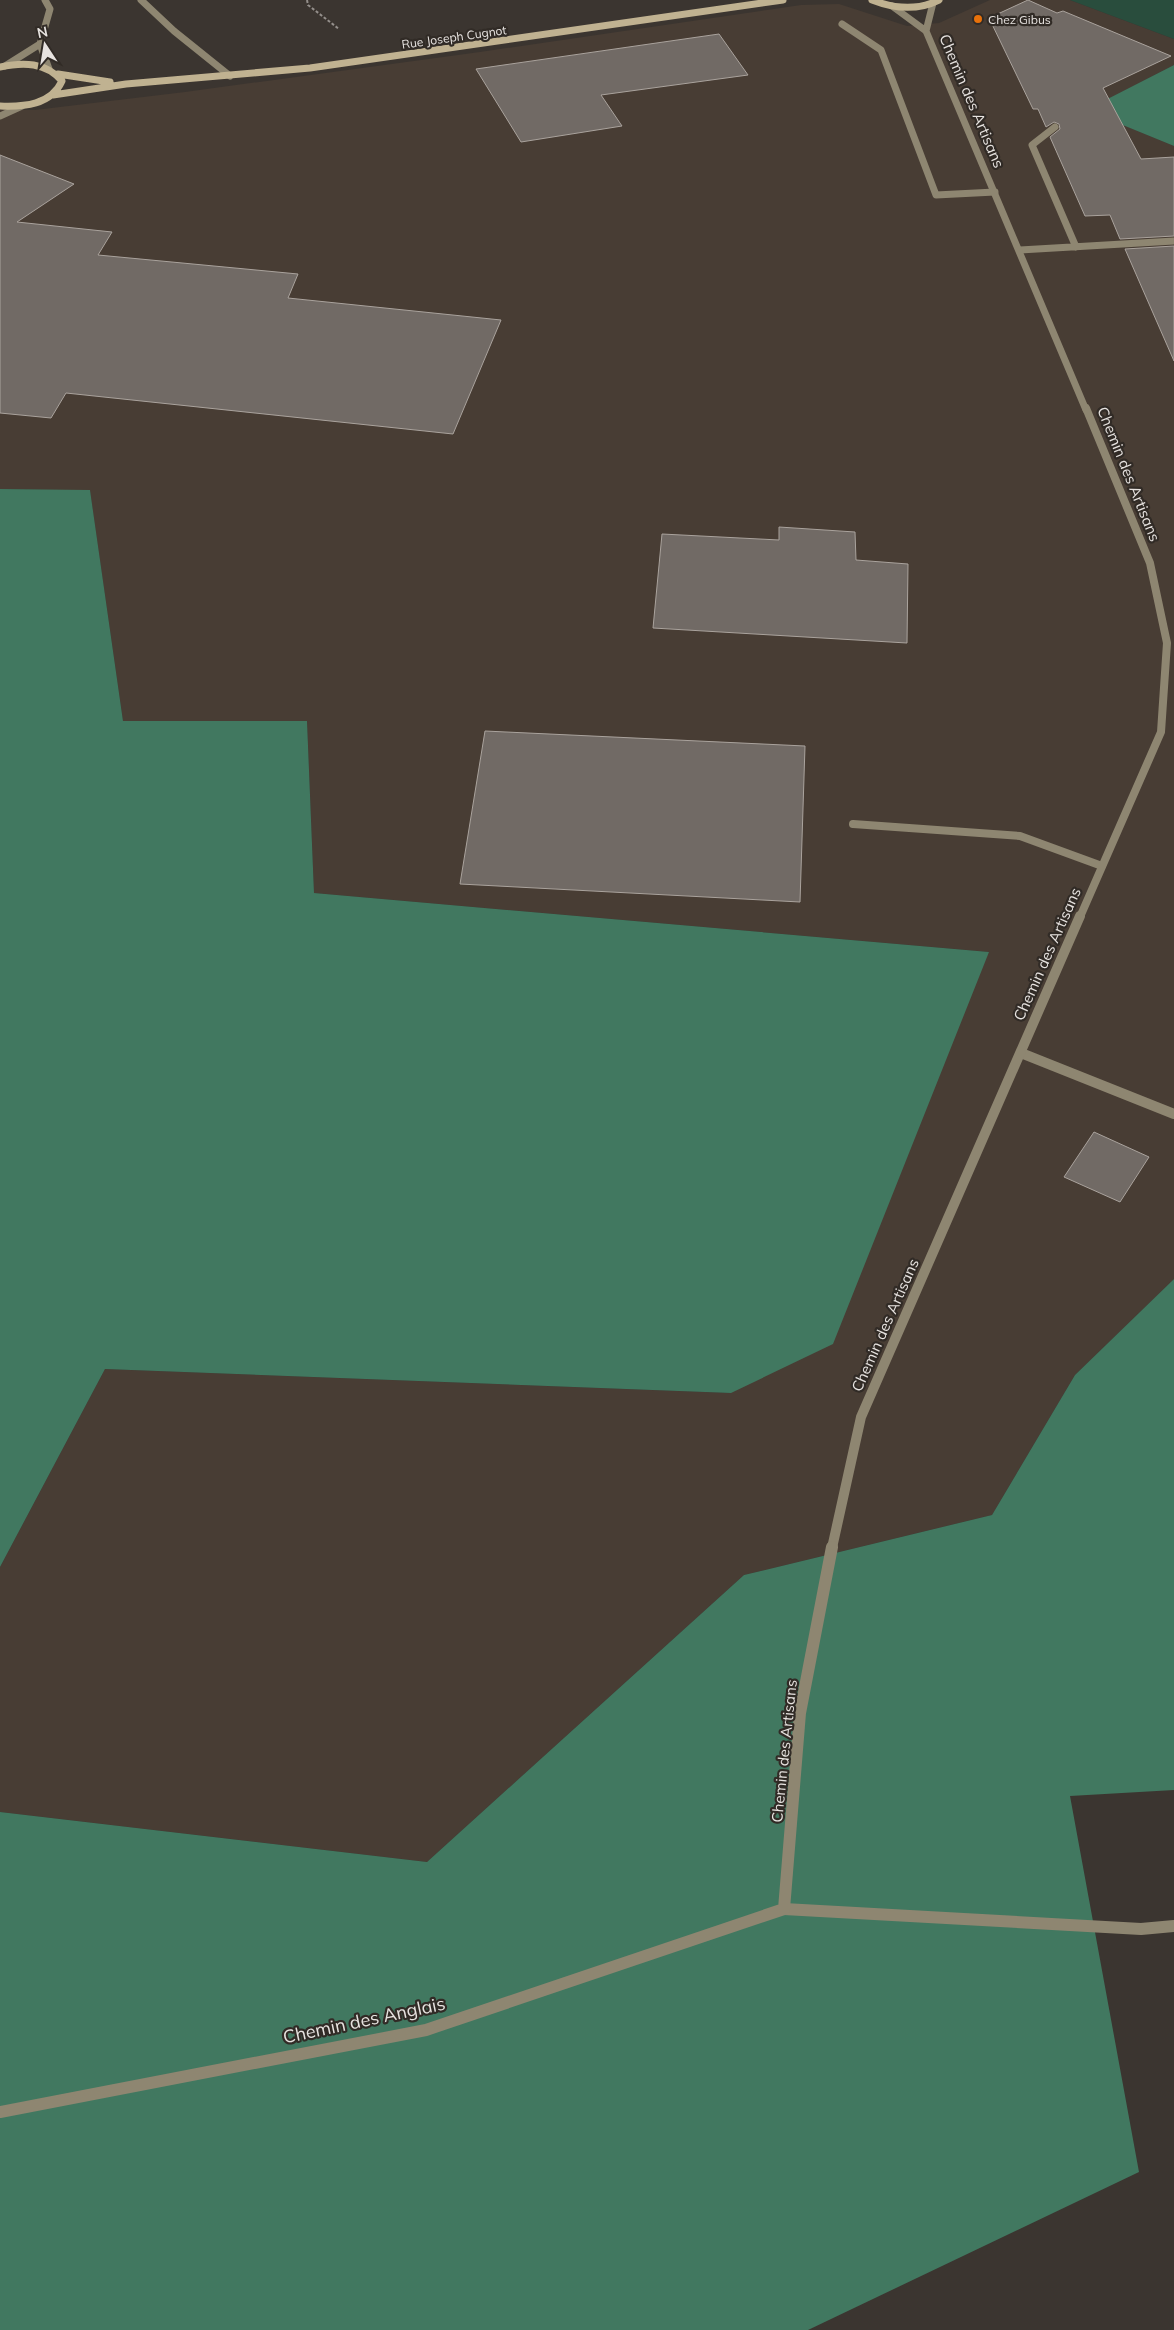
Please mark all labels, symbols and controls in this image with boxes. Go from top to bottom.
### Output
place label: Chez Gibus [988,12,1051,27]
marker: Chez Gibus [972,13,984,25]
north arrow [20,20,70,70]
text: N [35,22,49,42]
street label: Rue Joseph Cugnot [401,22,507,52]
street label: Chemin des Artisans [935,31,1009,171]
street label: Chemin des Artisans [1093,404,1165,544]
street label: Chemin des Artisans [1009,885,1085,1023]
street label: Chemin des Artisans [847,1256,923,1394]
street label: Chemin des Artisans [767,1679,801,1823]
street label: Chemin des Anglais [281,1992,447,2048]

